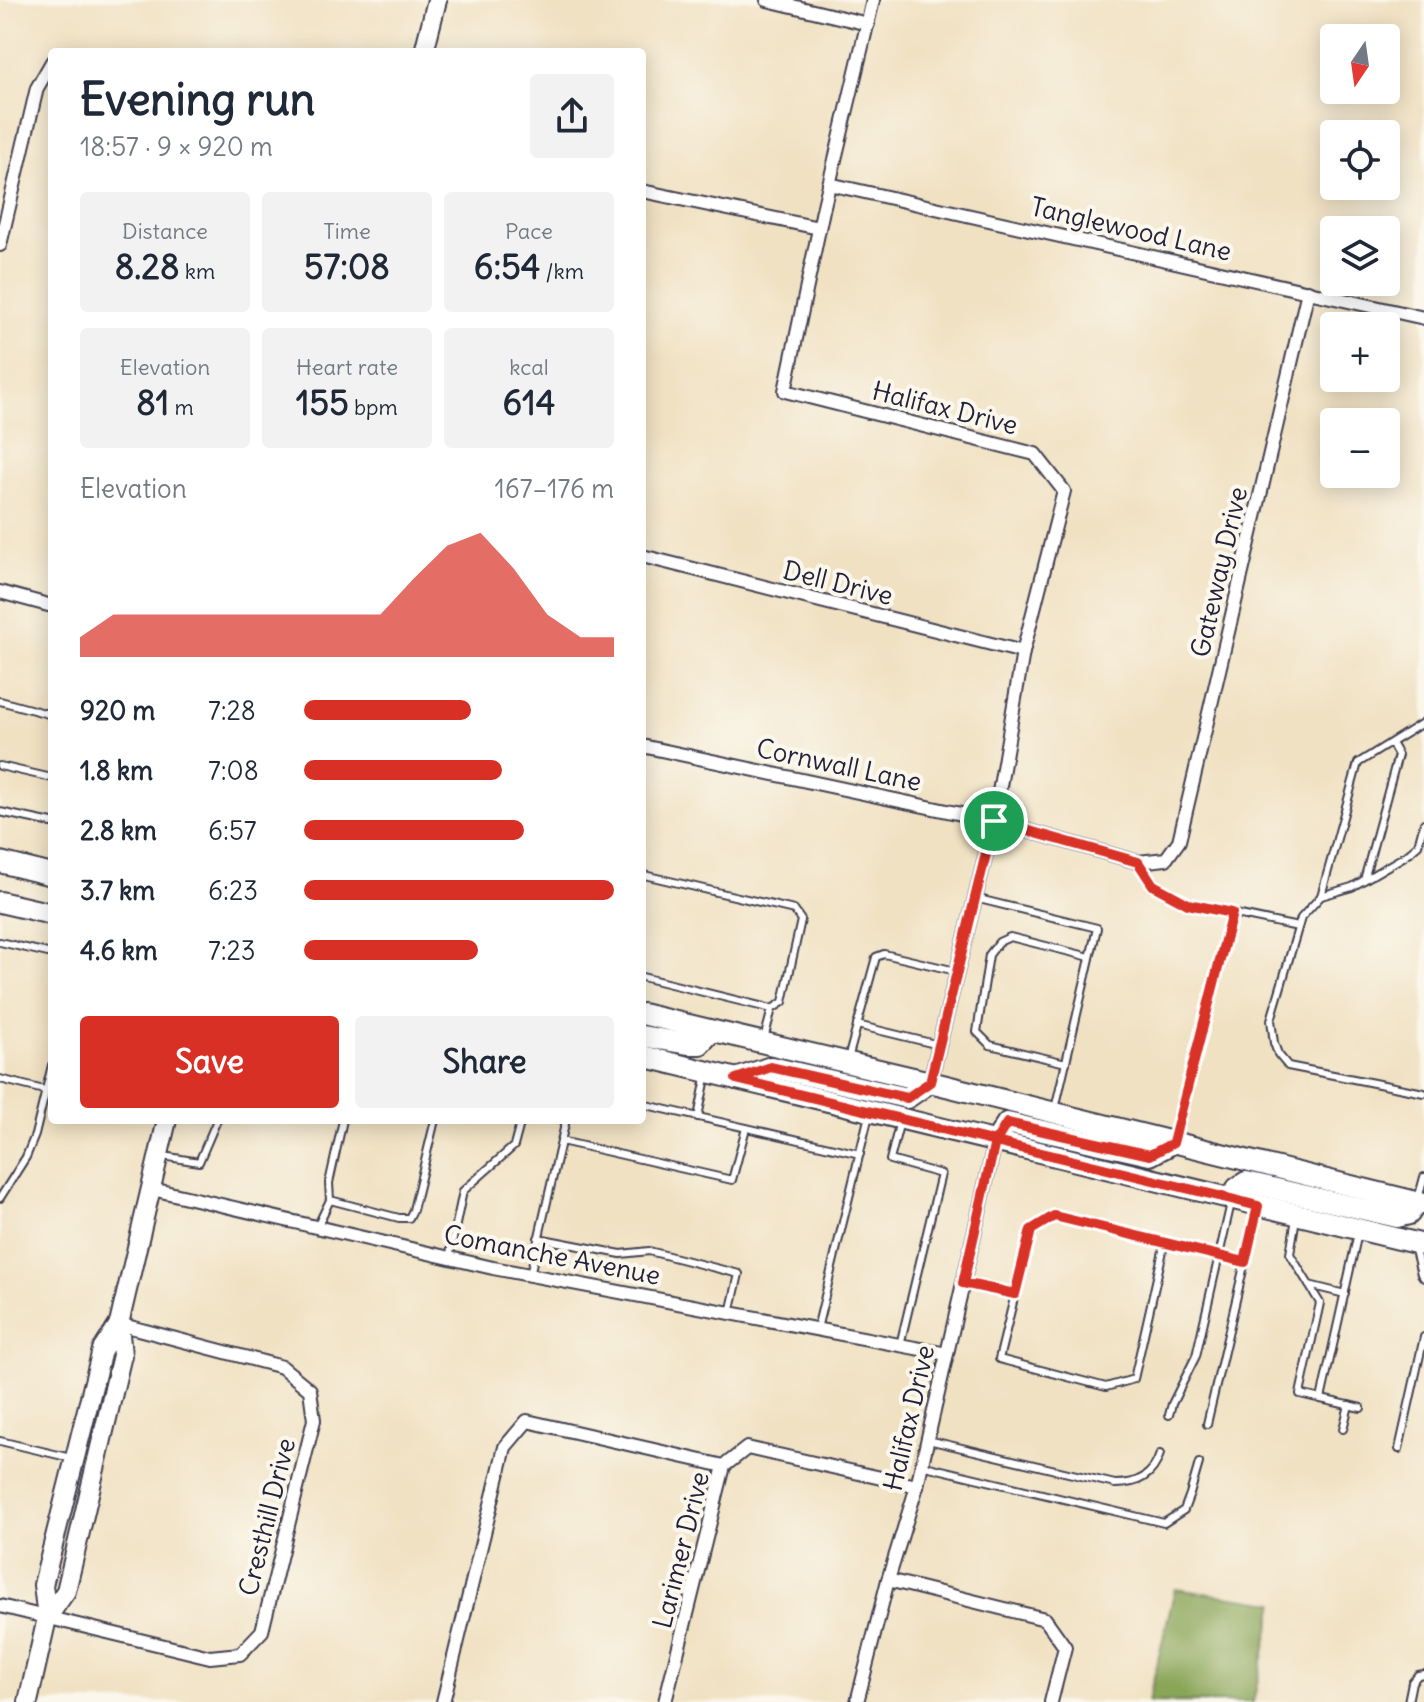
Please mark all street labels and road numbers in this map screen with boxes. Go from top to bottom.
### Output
street label: Tanglewood Lane [1027,189,1235,268]
street label: Halifax Drive [869,374,1021,442]
street label: Gateway Drive [1183,484,1254,660]
street label: Dell Drive [780,553,896,612]
street label: Cornwall Lane [754,731,925,798]
street label: Comanche Avenue [441,1217,663,1292]
street label: Halifax Drive [876,1342,941,1494]
street label: Cresthill Drive [231,1435,302,1599]
street label: Larimer Drive [645,1468,716,1632]

